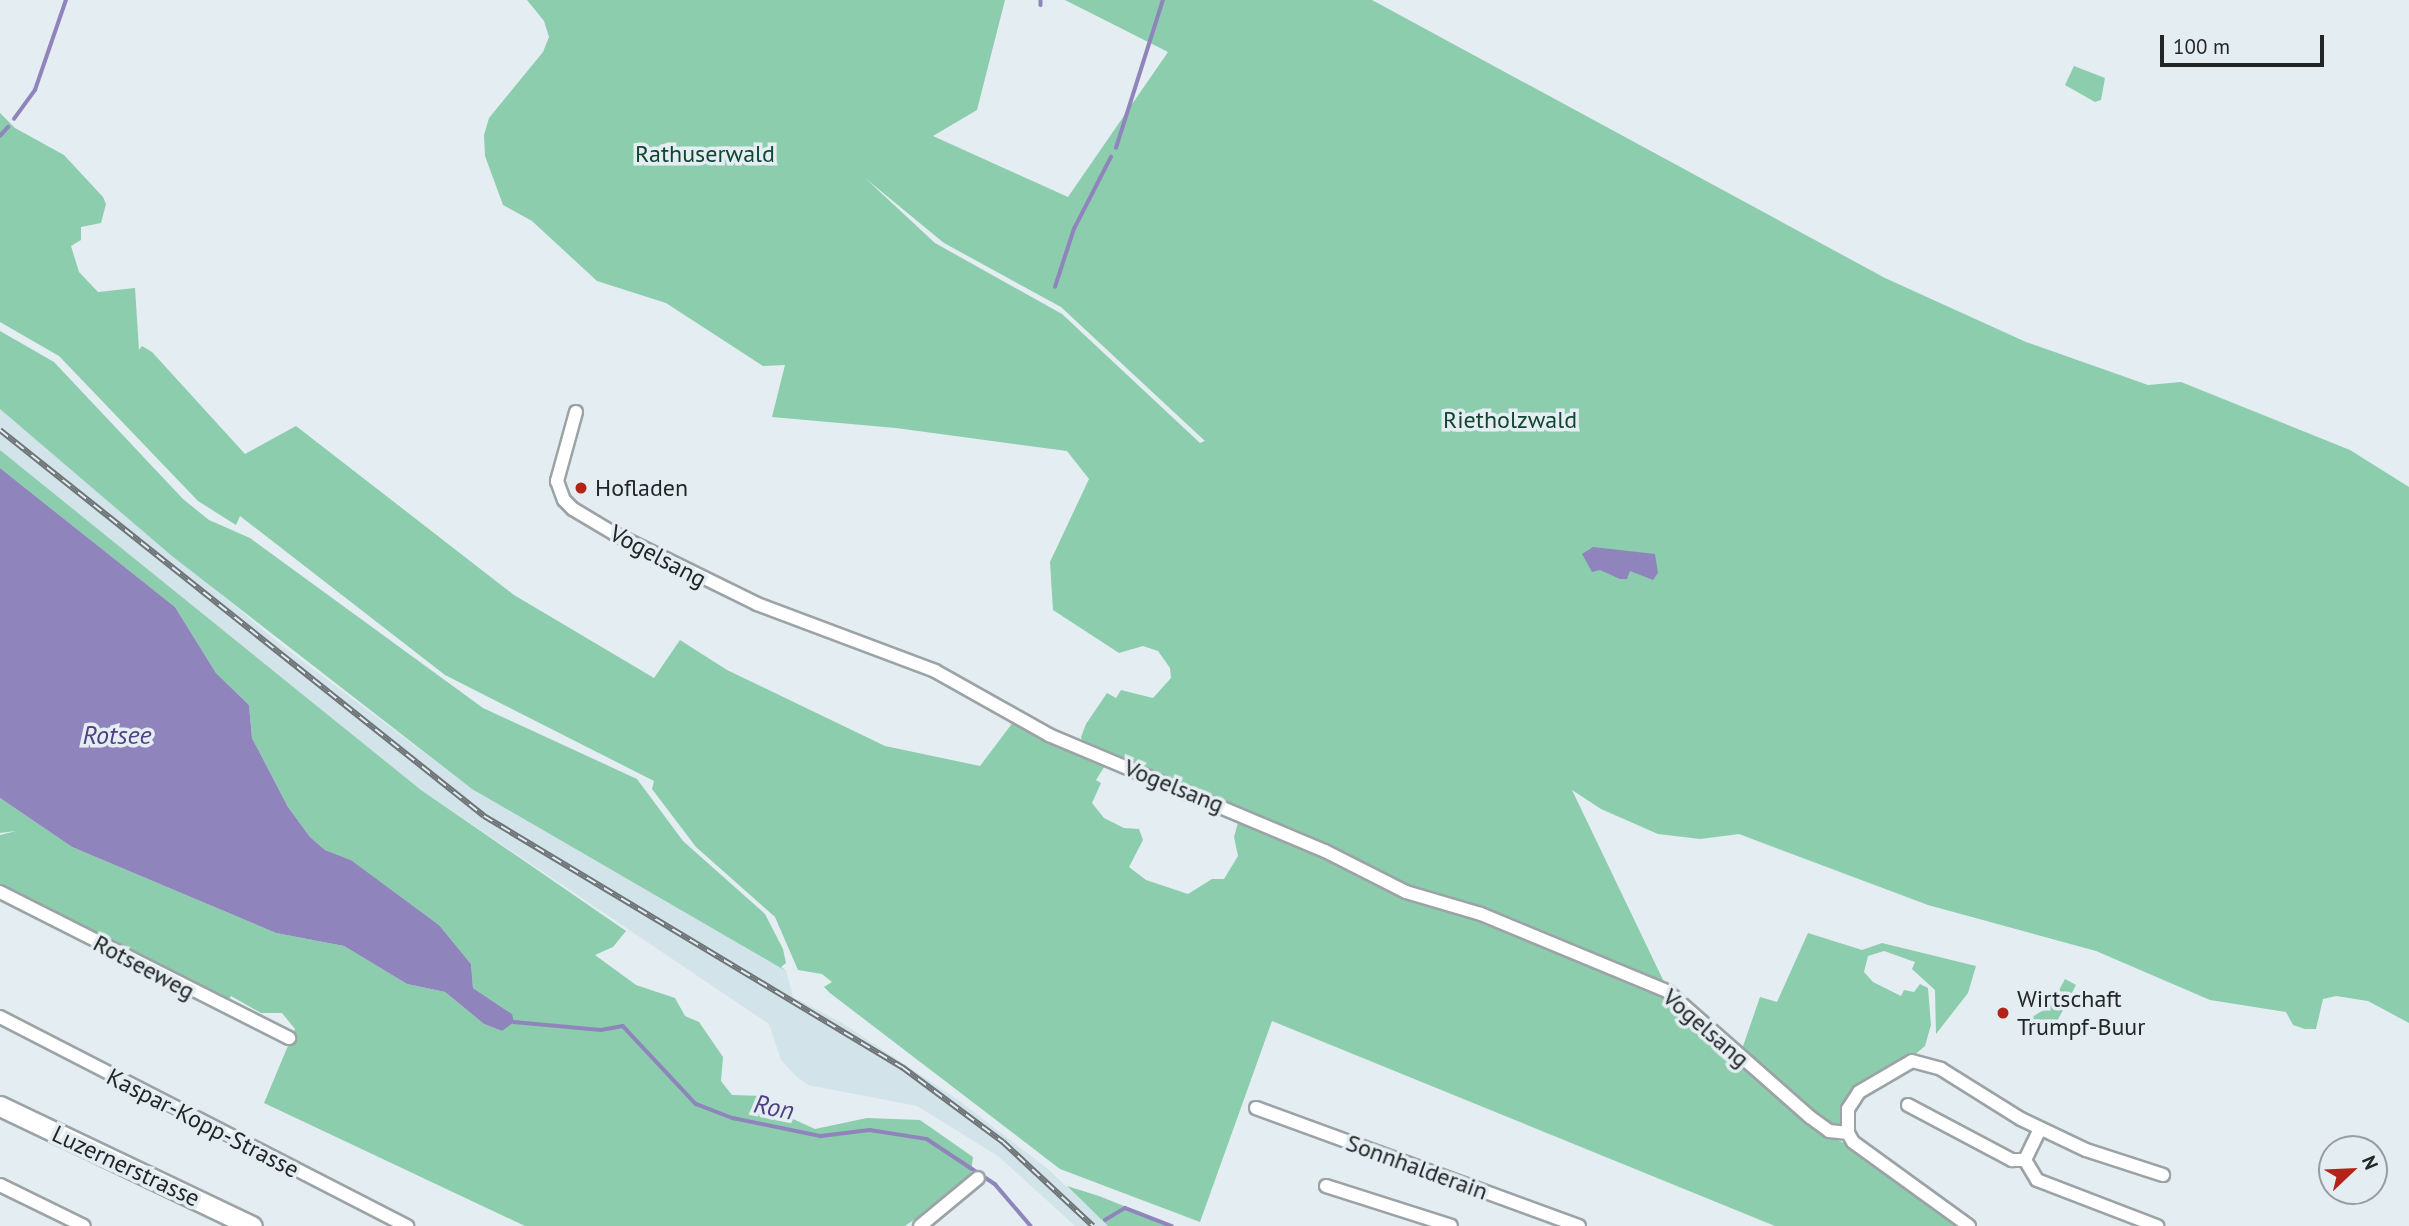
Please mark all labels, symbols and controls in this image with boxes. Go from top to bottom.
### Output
scale bar [2164,21,2328,65]
text: 100 m [2173,33,2230,60]
park label: Rathuserwald [635,140,775,168]
park label: Rietholzwald [1443,406,1577,434]
place label: Hofladen [595,474,688,502]
marker: Hofladen [573,480,589,496]
street label: Vogelsang [605,519,711,593]
water label: Rotsee [82,719,152,751]
street label: Vogelsang [1120,753,1228,819]
street label: Rotseeweg [89,928,199,1006]
street label: Vogelsang [1657,983,1755,1073]
place label: Wirtschaft Trumpf-Buur [2017,985,2145,1041]
marker: Wirtschaft Trumpf-Buur [1995,1005,2011,1021]
street label: Kaspar-Kopp-Strasse [102,1062,304,1184]
water label: Ron [751,1088,797,1126]
street label: Luzernerstrasse [48,1119,204,1213]
street label: Sonnhalderain [1342,1128,1492,1206]
north arrow [2318,1135,2388,1205]
text: N [2357,1152,2384,1173]

